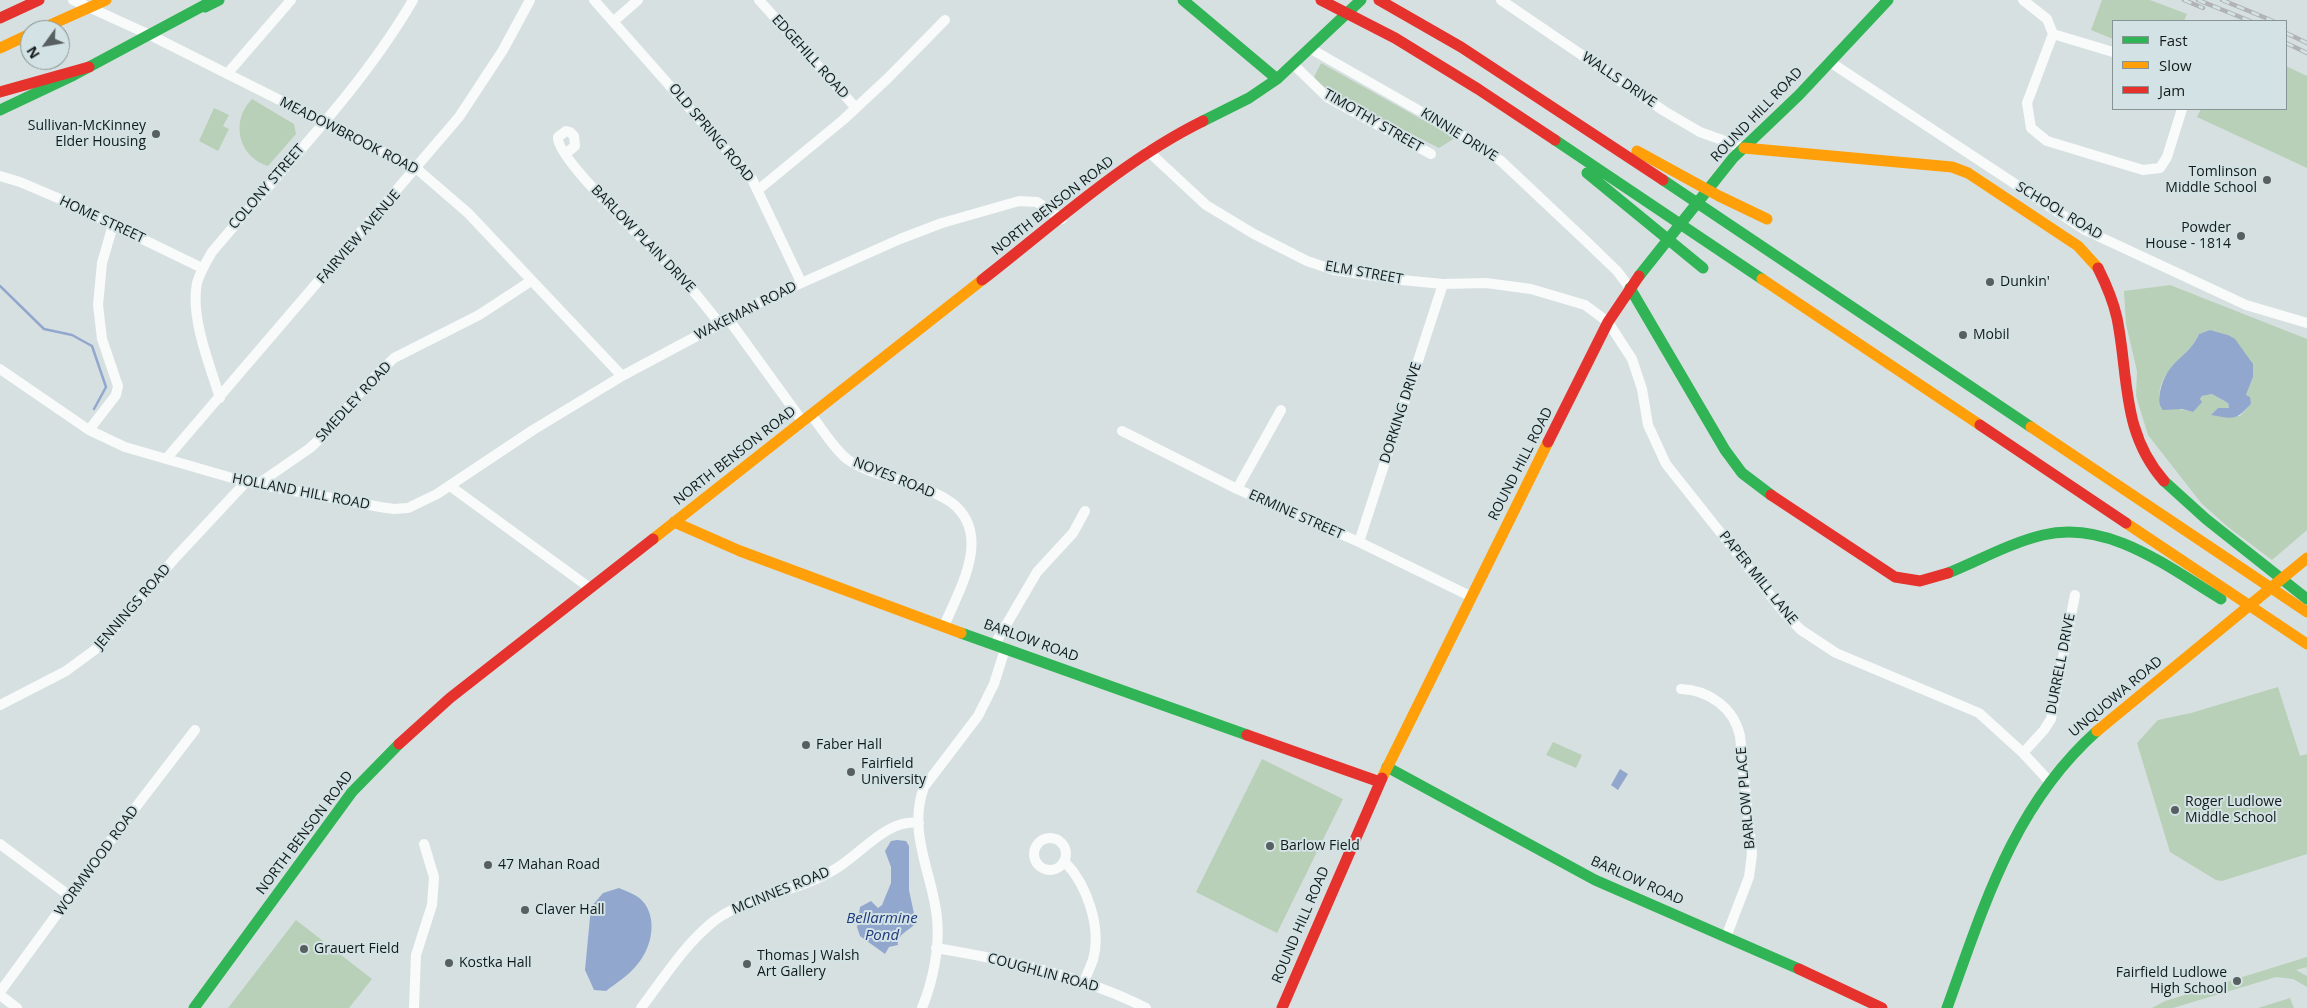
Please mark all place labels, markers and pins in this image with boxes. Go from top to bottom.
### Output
place label: Sullivan-McKinney Elder Housing [28,118,146,150]
marker: Sullivan-McKinney Elder Housing [150,128,162,140]
place label: Tomlinson Middle School [2165,164,2257,196]
marker: Tomlinson Middle School [2261,174,2273,186]
place label: Powder House - 1814 [2145,220,2231,252]
marker: Powder House - 1814 [2235,230,2247,242]
place label: Dunkin' [2000,274,2050,290]
marker: Dunkin' [1984,276,1996,288]
place label: Mobil [1973,327,2010,343]
marker: Mobil [1957,329,1969,341]
place label: Faber Hall [816,737,882,753]
marker: Faber Hall [800,739,812,751]
place label: Fairfield University [861,756,926,789]
marker: Fairfield University [845,766,857,778]
place label: Roger Ludlowe Middle School [2185,794,2282,826]
marker: Roger Ludlowe Middle School [2169,804,2181,816]
place label: Barlow Field [1280,838,1360,854]
marker: Barlow Field [1264,840,1276,852]
place label: 47 Mahan Road [498,857,600,873]
marker: 47 Mahan Road [482,859,494,871]
place label: Claver Hall [535,902,605,918]
marker: Claver Hall [519,904,531,916]
place label: Grauert Field [314,941,399,957]
marker: Grauert Field [298,943,310,955]
place label: Thomas J Walsh Art Gallery [757,948,860,980]
place label: Kostka Hall [459,955,532,971]
marker: Kostka Hall [443,957,455,969]
marker: Thomas J Walsh Art Gallery [741,958,753,970]
place label: Fairfield Ludlowe High School [2116,965,2227,998]
marker: Fairfield Ludlowe High School [2231,975,2243,987]

